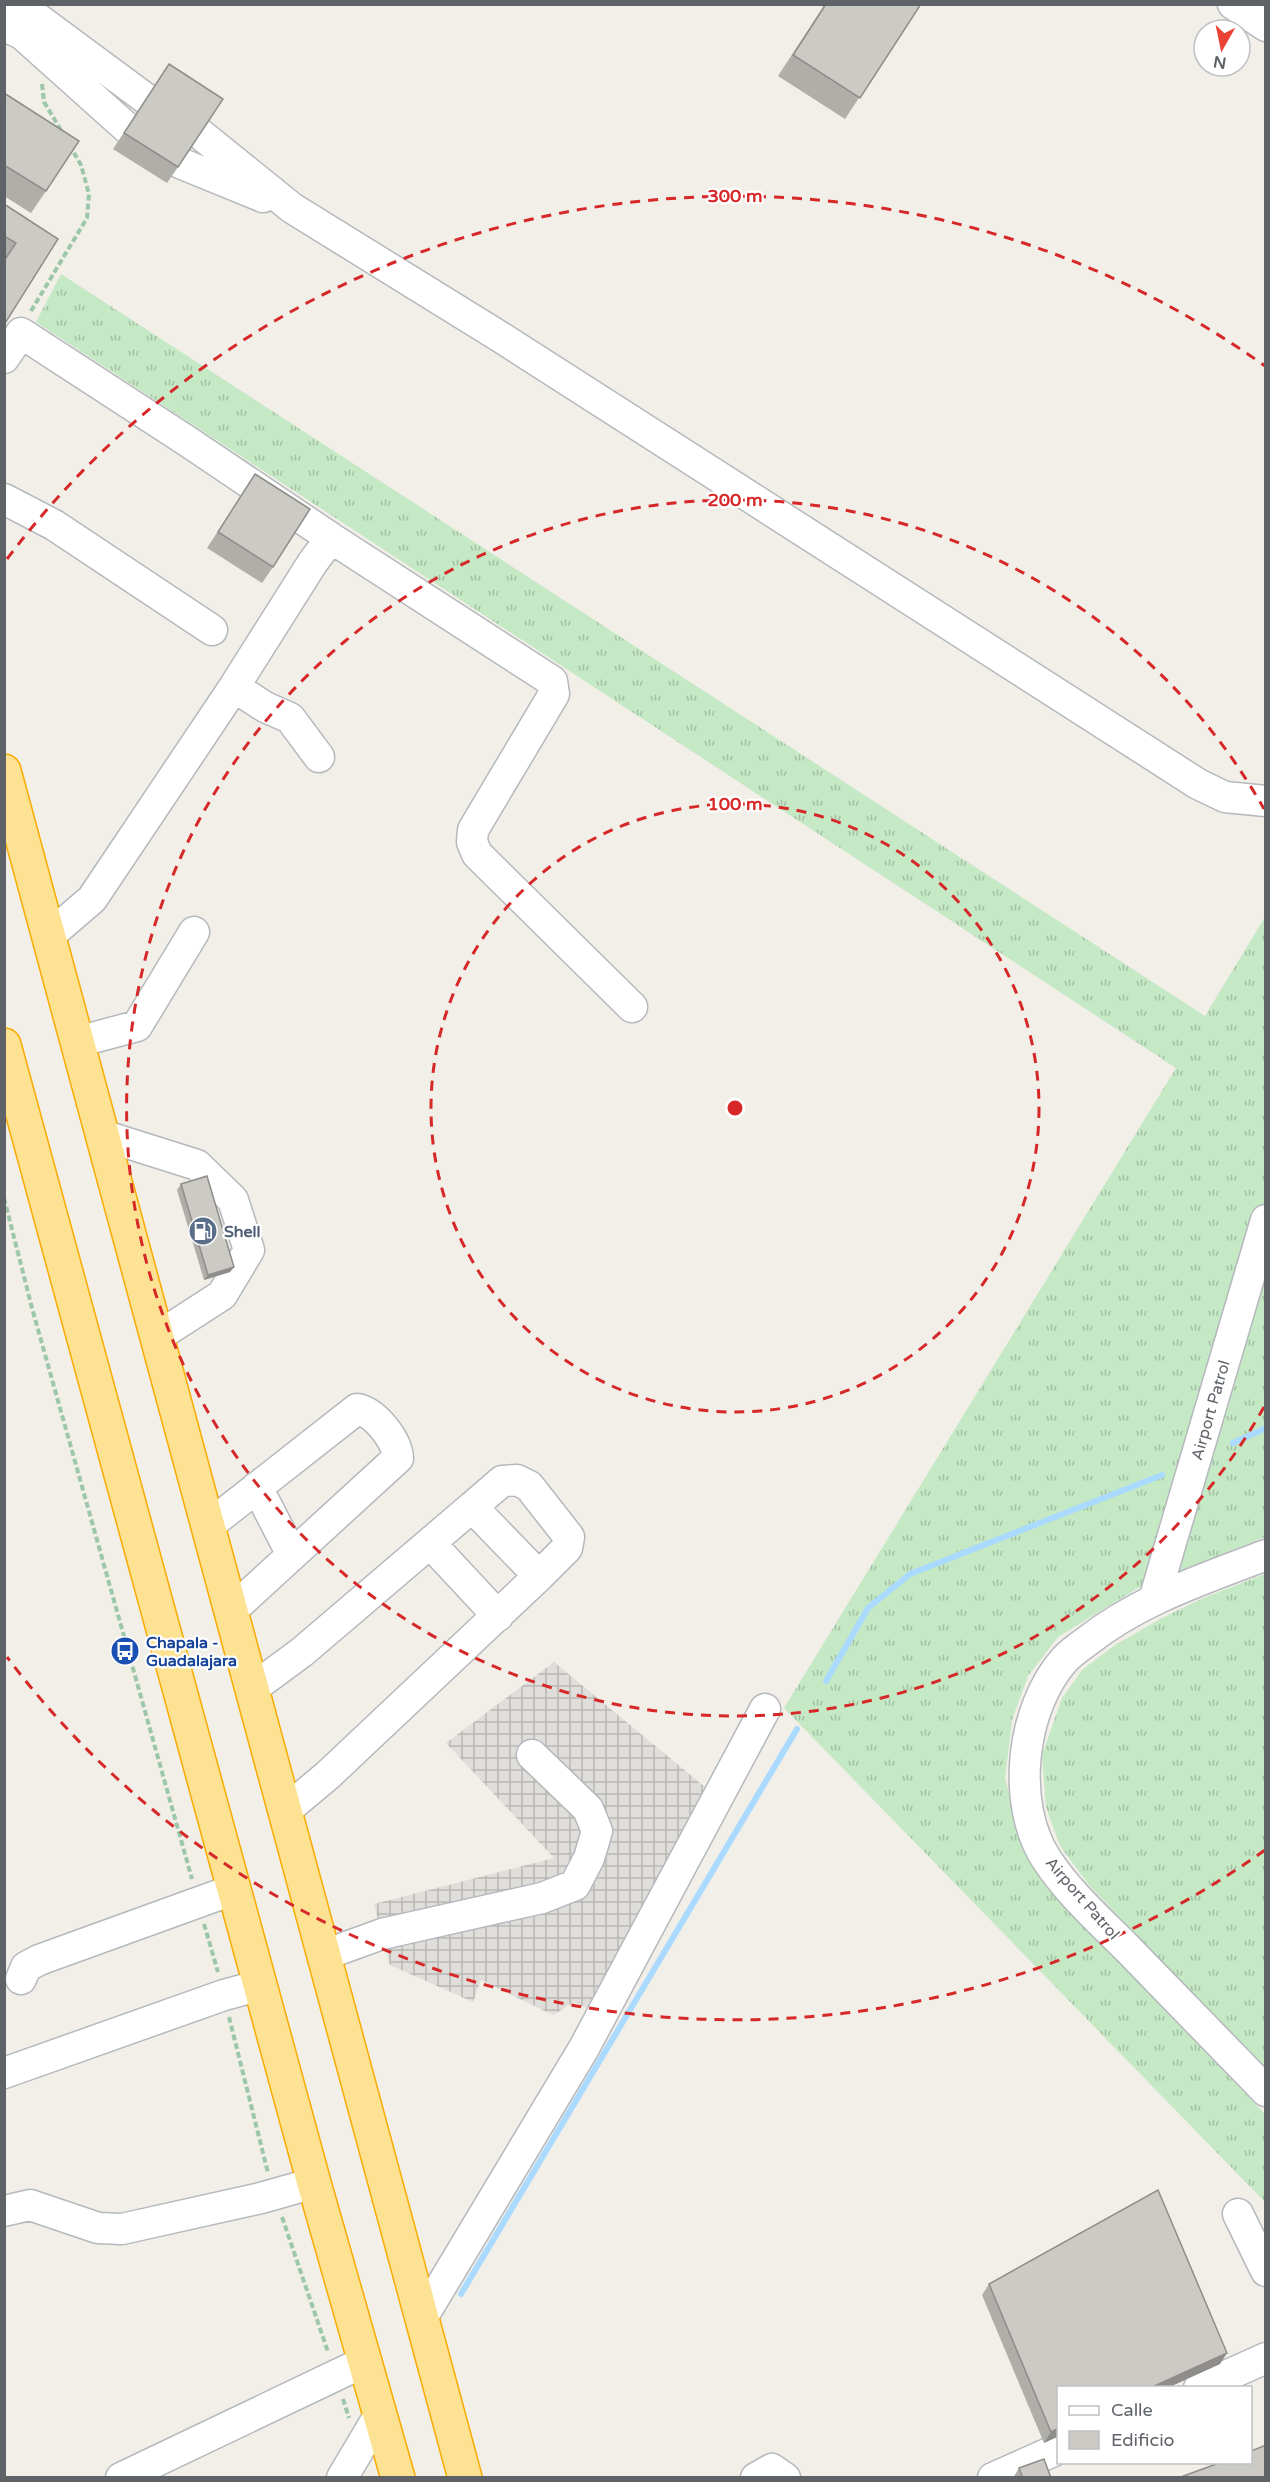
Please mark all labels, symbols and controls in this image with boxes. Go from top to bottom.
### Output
north arrow [1192,18,1252,78]
text: N [1212,51,1228,73]
text: 300 m [707,185,763,207]
text: 200 m [707,489,763,511]
text: 100 m [707,793,763,815]
centre of rings [725,1098,745,1118]
fuel station icon: Shell [187,1215,219,1247]
place label: Shell [224,1222,261,1242]
street label: Airport Patrol [1187,1358,1235,1463]
place label: Chapala - Guadalajara [146,1633,237,1671]
bus stop icon: Chapala - Guadalajara [109,1635,141,1667]
street label: Airport Patrol [1041,1853,1124,1944]
legend [1057,2386,1252,2464]
text: Calle [1111,2399,1153,2421]
text: Edificio [1111,2429,1175,2451]

